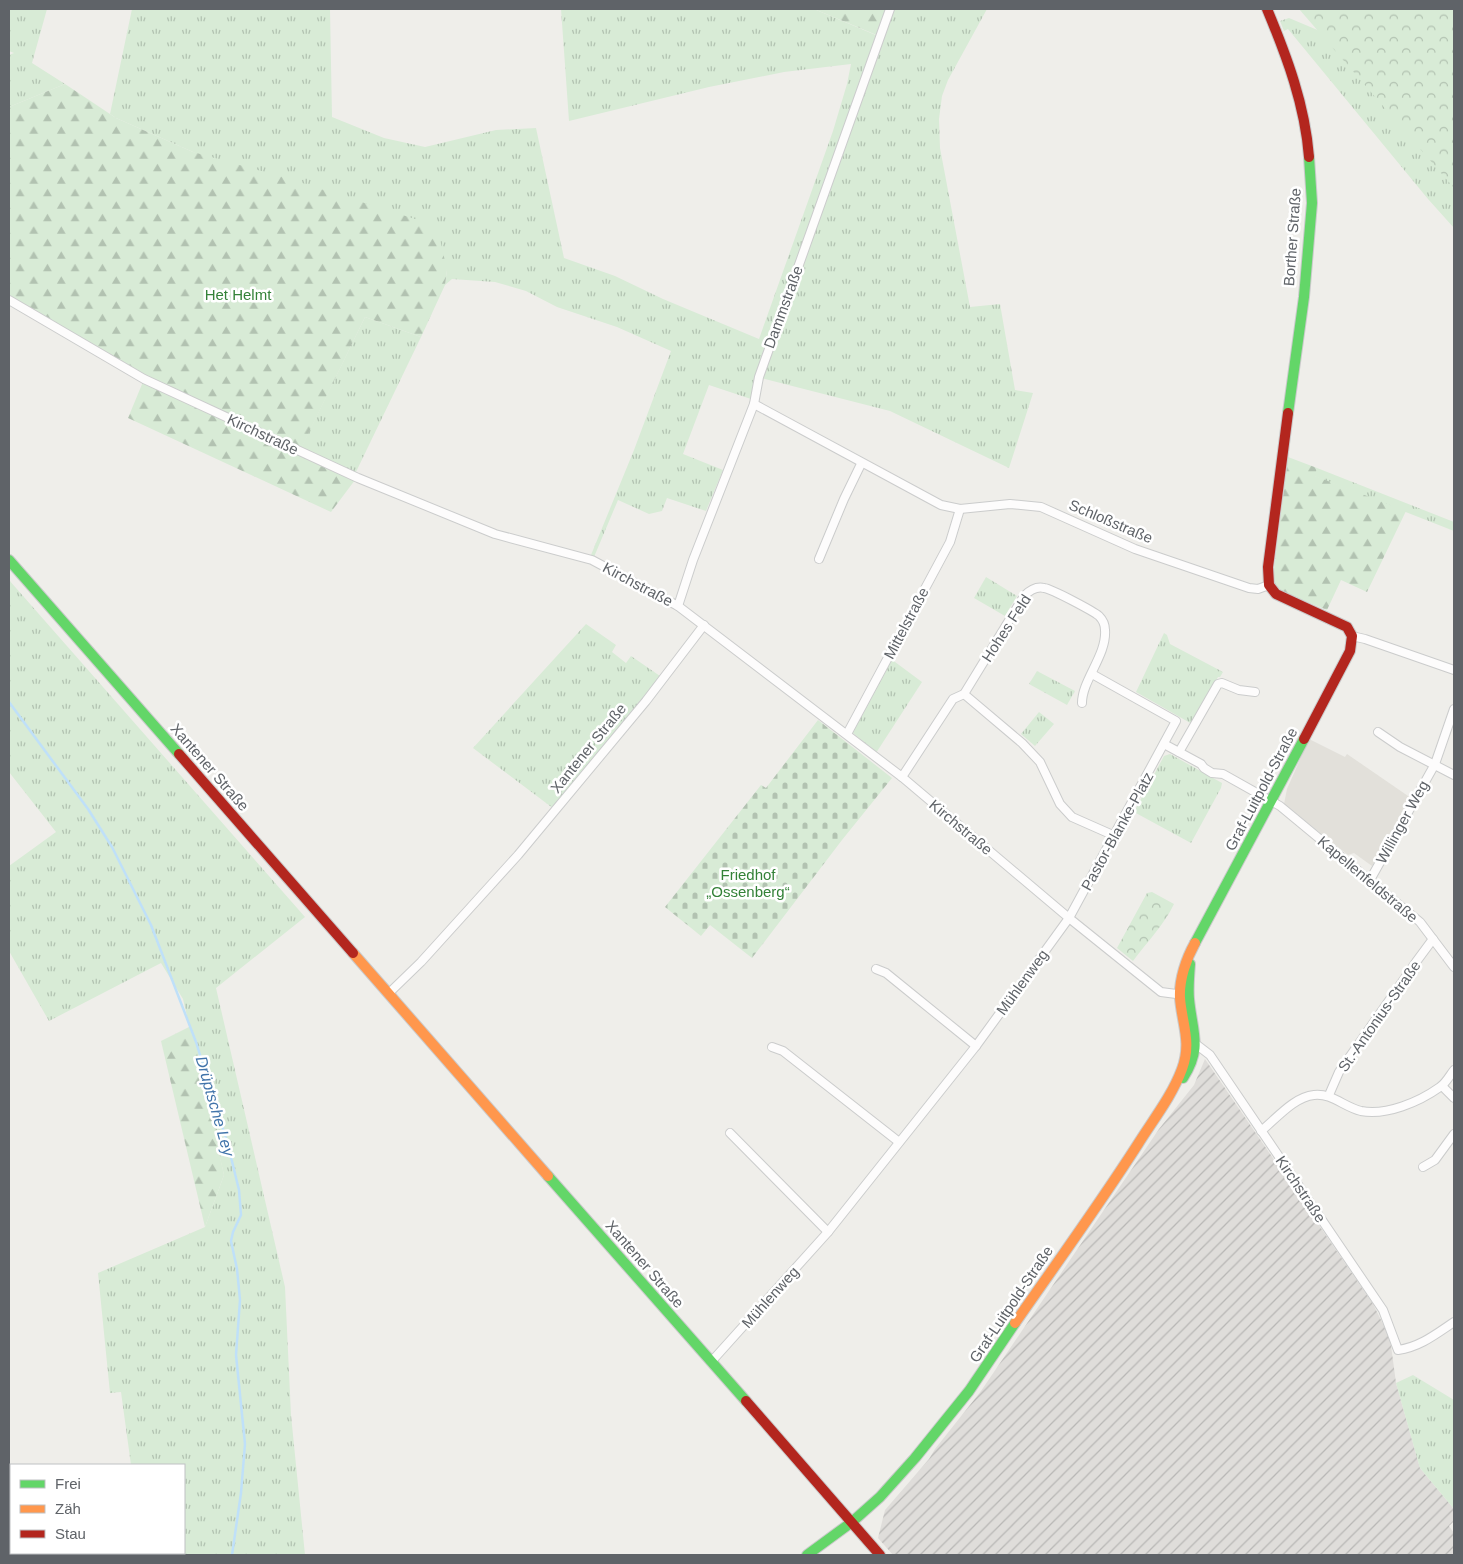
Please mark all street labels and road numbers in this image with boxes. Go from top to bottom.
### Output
street label: Borther Straße [1280,187,1304,287]
street label: Dammstraße [760,263,806,351]
street label: Kirchstraße [225,410,301,458]
street label: Schloßstraße [1067,496,1155,546]
street label: Kirchstraße [600,558,676,610]
street label: Mittelstraße [880,584,932,662]
street label: Hohes Feld [978,591,1034,665]
street label: Xantener Straße [547,700,629,796]
street label: Xantener Straße [167,720,253,814]
street label: Graf-Luitpold-Straße [1221,725,1301,853]
street label: Pastor-Blanke-Platz [1077,769,1157,893]
street label: Willinger Weg [1372,778,1432,866]
street label: Kirchstraße [926,796,996,858]
street label: Kapellenfeldstraße [1315,832,1421,926]
street label: Mühlenweg [993,946,1051,1018]
street label: St.-Antonius-Straße [1334,957,1424,1075]
street label: Kirchstraße [1273,1152,1329,1226]
street label: Xantener Straße [602,1217,688,1311]
street label: Graf-Luitpold-Straße [966,1243,1056,1365]
street label: Mühlenweg [738,1263,802,1331]

